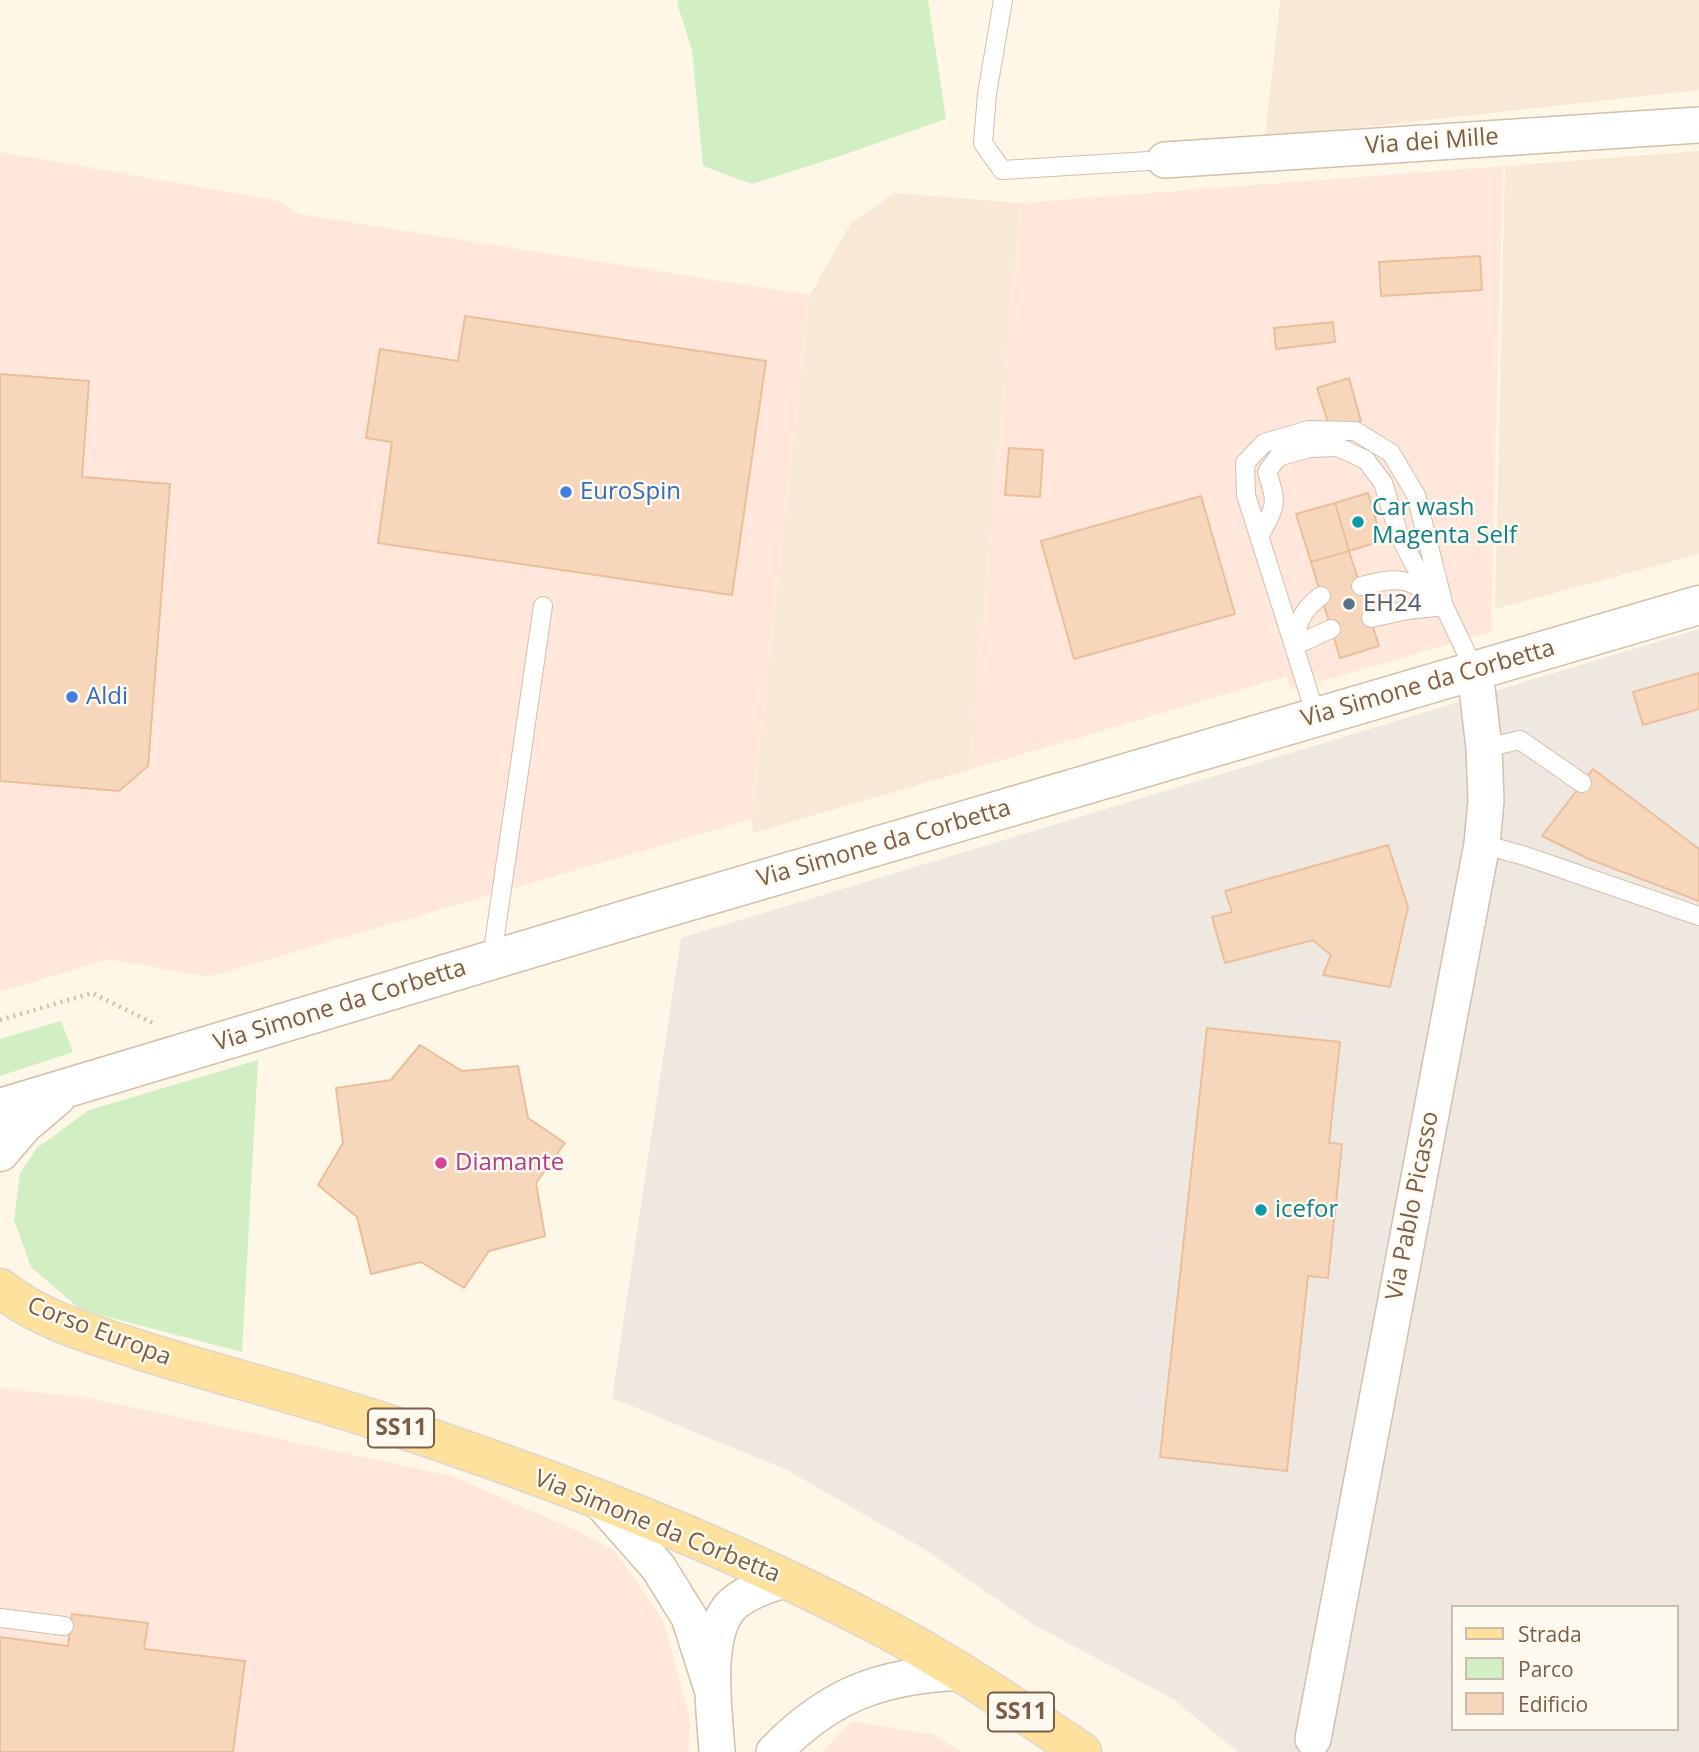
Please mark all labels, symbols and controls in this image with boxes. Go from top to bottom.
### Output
street label: Via dei Mille [1364,123,1500,161]
place label: EuroSpin [580,478,681,506]
marker: EuroSpin [558,484,574,500]
place label: Car wash Magenta Self [1372,494,1517,550]
marker: Car wash Magenta Self [1350,514,1366,530]
place label: EH24 [1363,590,1421,618]
marker: EH24 [1341,596,1357,612]
street label: Via Simone da Corbetta [1298,634,1558,734]
place label: Aldi [86,683,128,711]
marker: Aldi [64,689,80,705]
street label: Via Simone da Corbetta [754,794,1014,894]
street label: Via Simone da Corbetta [210,954,470,1058]
street label: Via Pablo Picasso [1381,1109,1445,1303]
place label: Diamante [455,1149,564,1177]
marker: Diamante [433,1155,449,1171]
place label: icefor [1275,1196,1338,1224]
marker: icefor [1253,1202,1269,1218]
street label: Corso Europa [23,1291,175,1373]
road number: SS11 [368,1408,434,1448]
street label: Via Simone da Corbetta [530,1464,784,1590]
legend [1450,1605,1678,1731]
text: Strada [1518,1620,1582,1648]
text: Parco [1518,1655,1574,1683]
text: Edificio [1518,1690,1588,1718]
road number: SS11 [988,1693,1054,1732]

